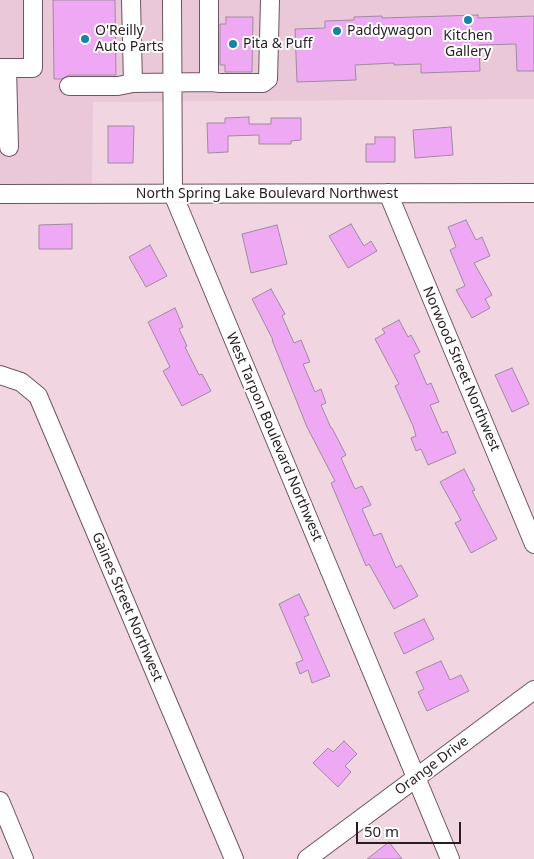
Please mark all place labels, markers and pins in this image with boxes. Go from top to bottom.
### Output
marker: Kitchen Gallery [462,14,474,26]
place label: O'Reilly Auto Parts [95,23,164,56]
place label: Paddywagon [347,23,432,39]
marker: Paddywagon [331,25,343,37]
place label: Kitchen Gallery [443,28,493,60]
marker: O'Reilly Auto Parts [79,33,91,45]
place label: Pita & Puff [243,36,312,52]
marker: Pita & Puff [227,38,239,50]

